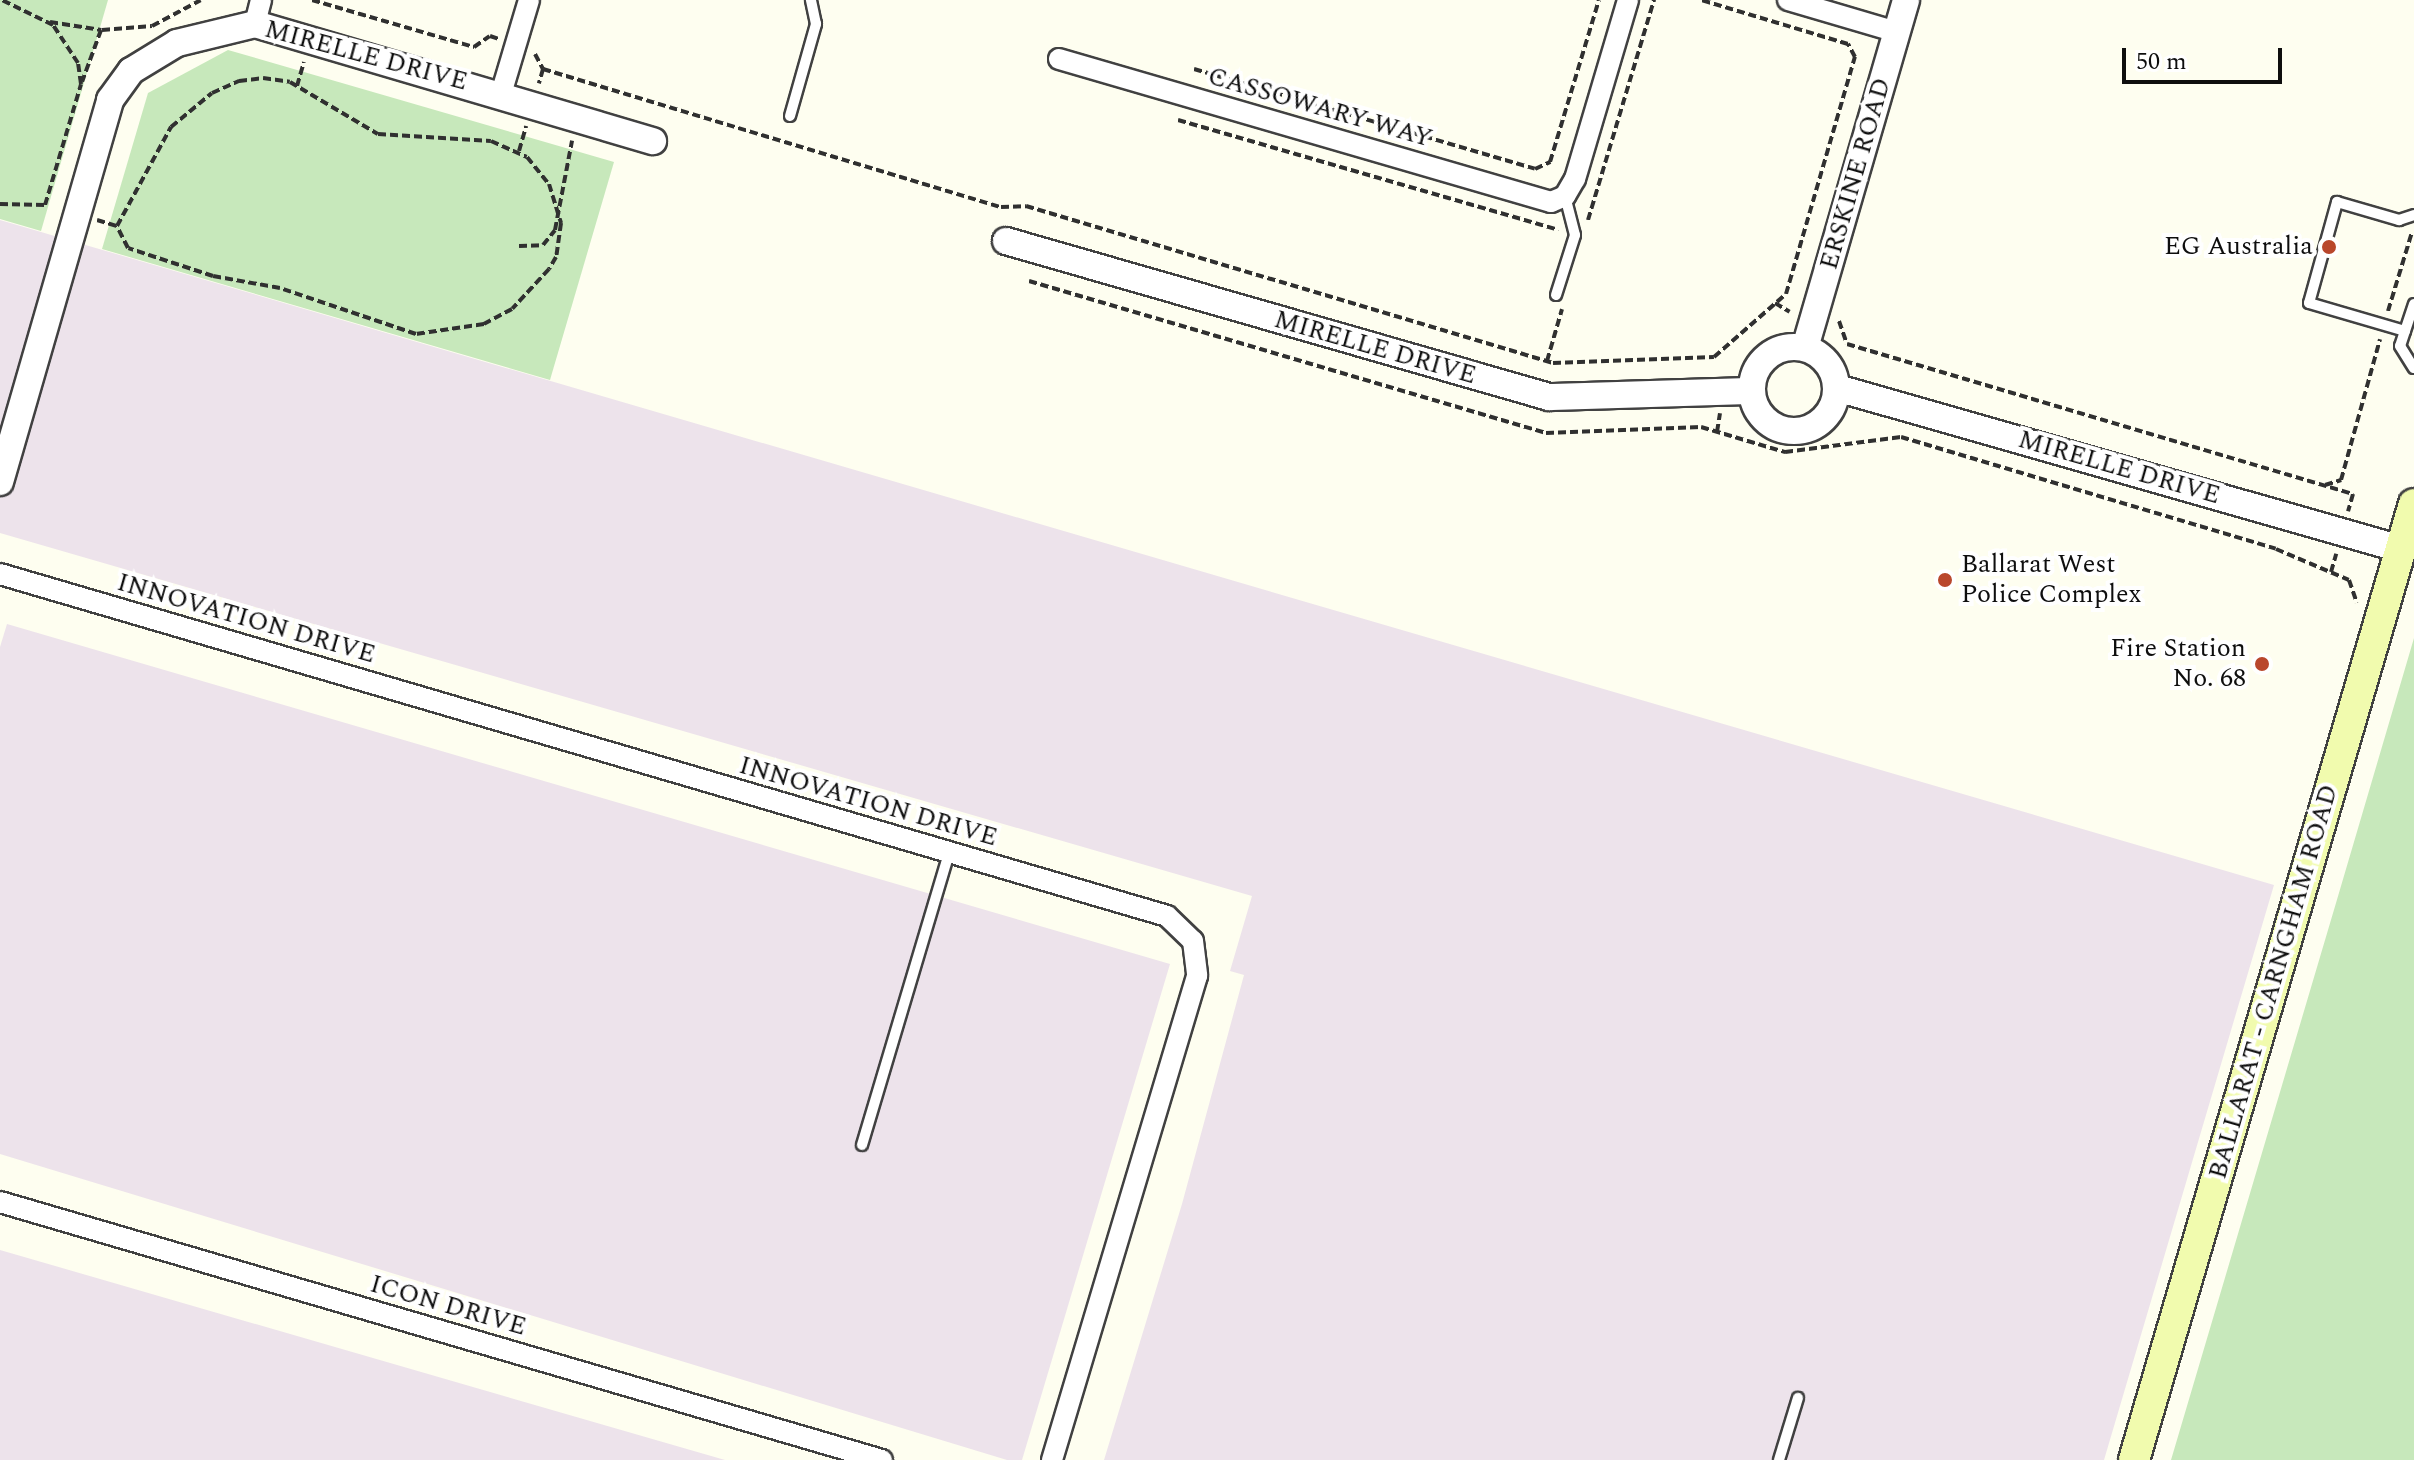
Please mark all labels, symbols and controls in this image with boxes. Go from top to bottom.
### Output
street label: MIRELLE DRIVE [261,14,471,98]
scale bar [2126,32,2286,82]
text: 50 m [2136,44,2187,80]
street label: CASSOWARY WAY [1204,61,1436,155]
street label: ERSKINE ROAD [1814,75,1898,273]
place label: EG Australia [2164,231,2313,263]
marker: EG Australia [2320,238,2338,256]
street label: MIRELLE DRIVE [1270,304,1480,392]
street label: MIRELLE DRIVE [2014,424,2224,512]
place label: Ballarat West Police Complex [1961,549,2141,610]
street label: INNOVATION DRIVE [113,567,379,671]
marker: Ballarat West Police Complex [1936,571,1954,589]
place label: Fire Station No. 68 [2110,633,2246,694]
marker: Fire Station No. 68 [2253,655,2271,673]
street label: INNOVATION DRIVE [735,750,1001,854]
street label: BALLARAT - CARNGHAM ROAD [2203,781,2345,1183]
street label: ICON DRIVE [366,1269,530,1343]

